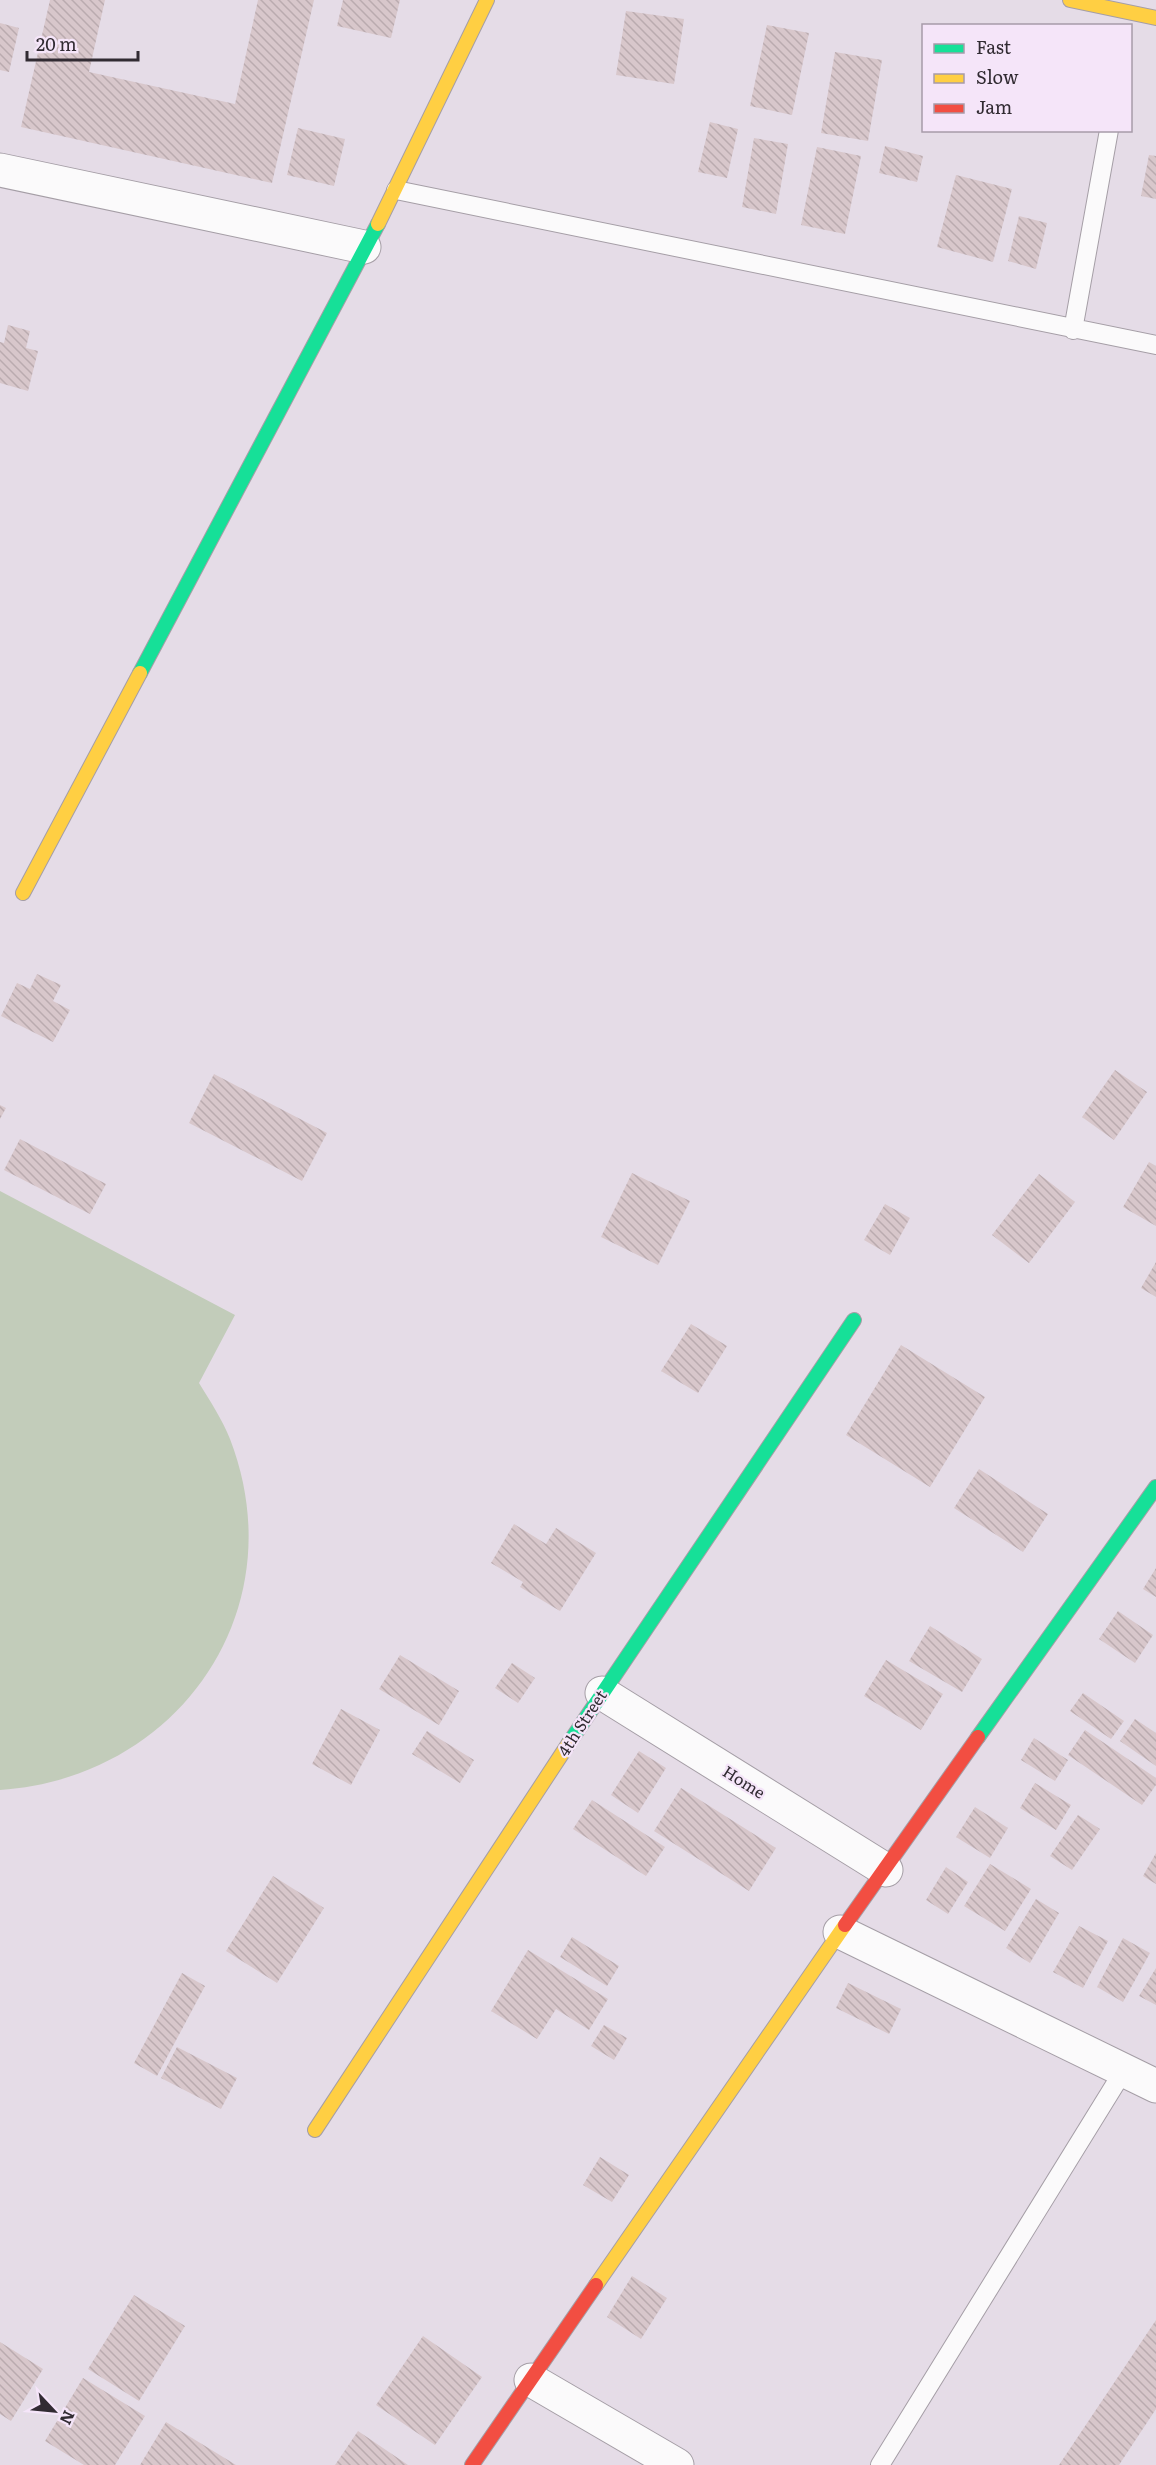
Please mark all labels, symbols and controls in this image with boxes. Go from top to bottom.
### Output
scale bar [27,24,138,62]
legend [922,24,1132,132]
text: 20 m [36,30,77,57]
text: Fast [976,33,1012,60]
text: Slow [976,63,1019,90]
text: Jam [976,93,1012,120]
street label: 4th Street [551,1684,612,1760]
street label: Home [719,1759,770,1804]
north arrow [24,2381,84,2441]
text: N [55,2407,82,2429]

